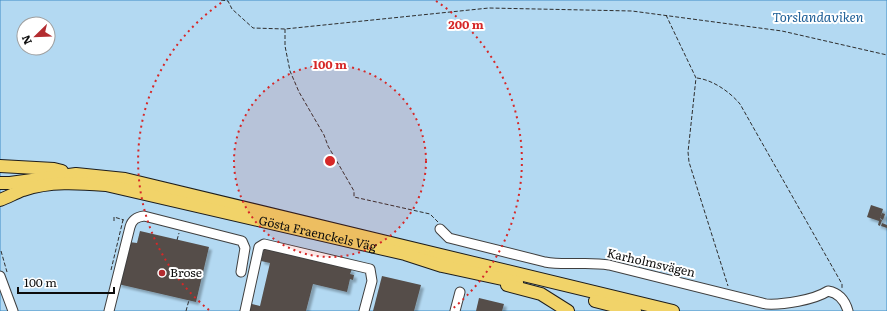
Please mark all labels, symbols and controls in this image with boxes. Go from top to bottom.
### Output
water label: Torslandaviken [773,7,864,26]
text: 200 m [448,15,484,33]
north arrow [16,16,56,56]
text: N [17,33,35,48]
text: 100 m [313,55,347,73]
centre of rings [323,154,337,168]
street label: Gösta Fraenckels Väg [257,211,379,255]
street label: Karholmsvägen [605,243,697,281]
place label: Brose [170,263,202,281]
marker: Brose [157,268,167,278]
scale bar [18,269,114,295]
text: 100 m [24,273,57,291]

